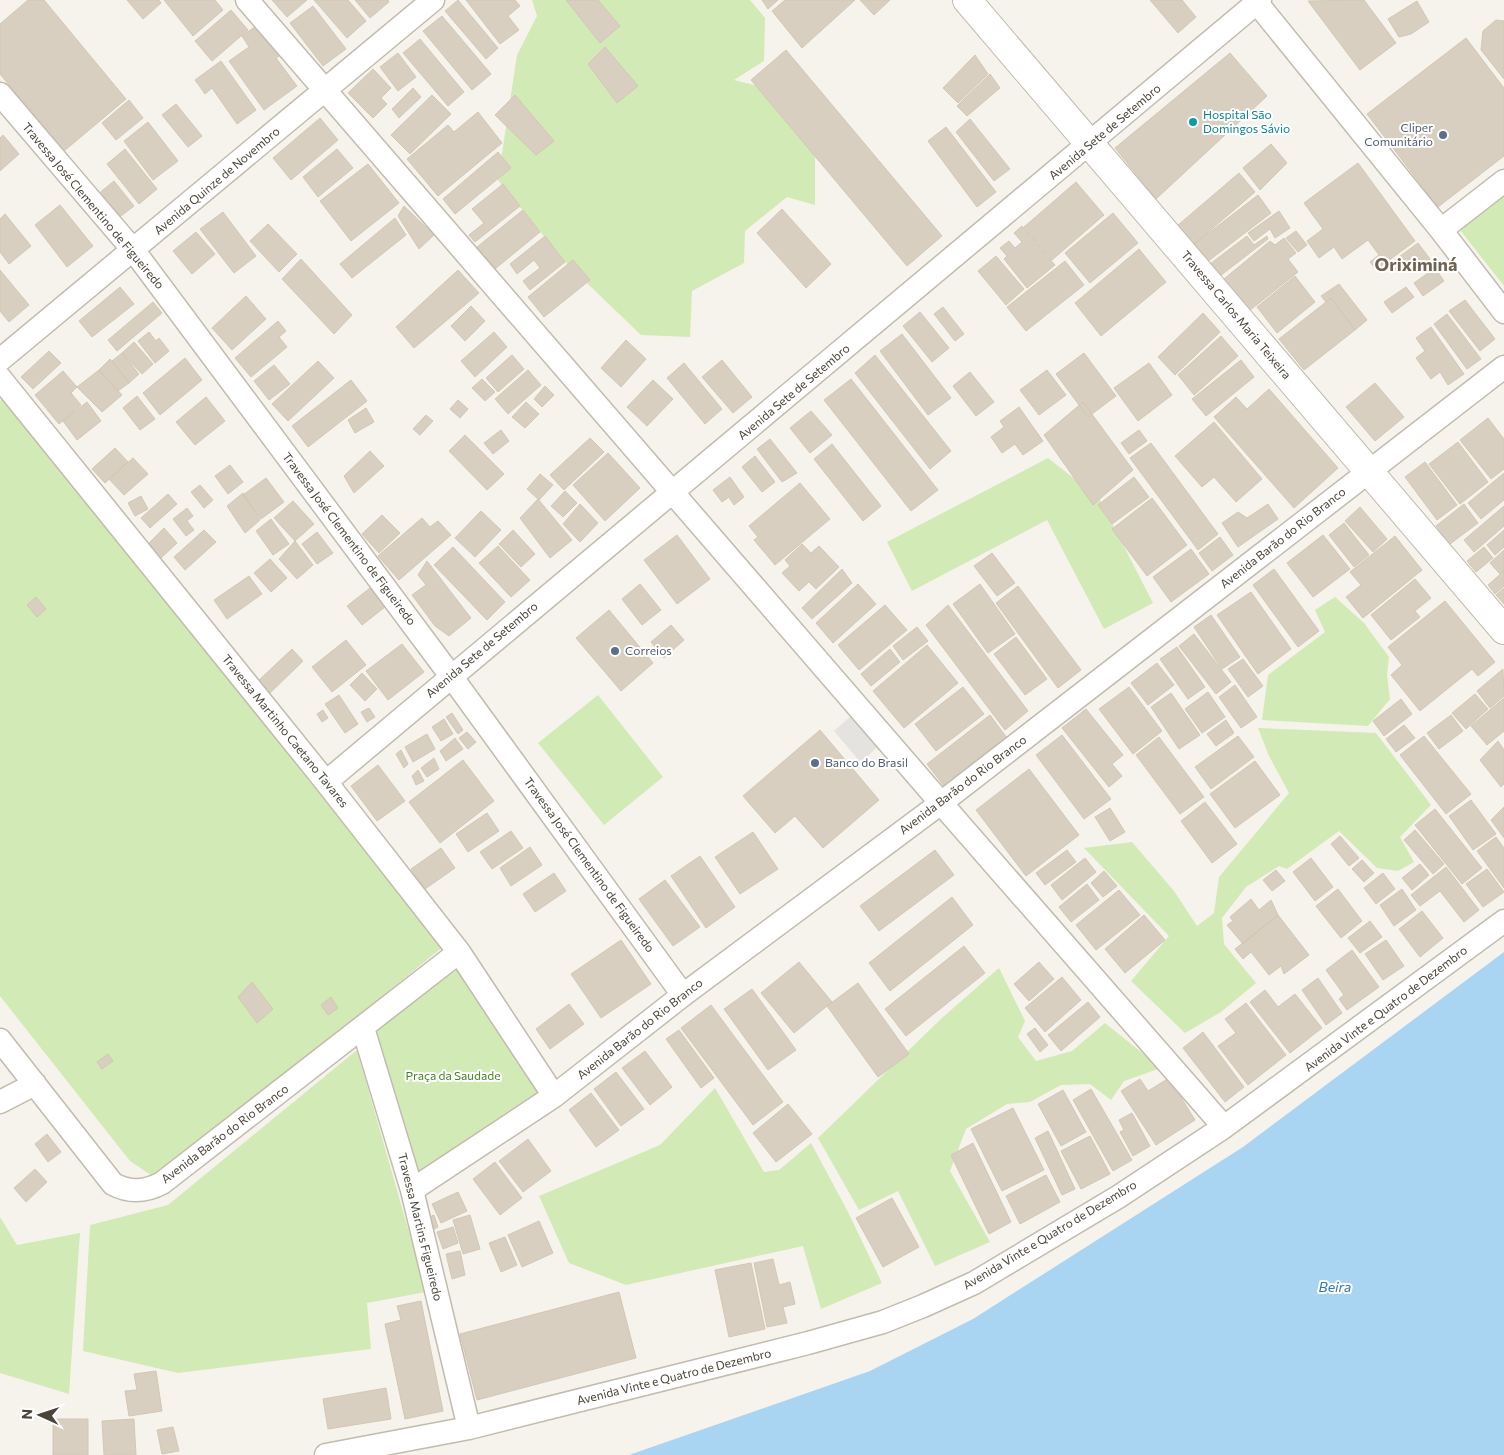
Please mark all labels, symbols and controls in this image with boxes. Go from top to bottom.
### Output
street label: Avenida Sete de Setembro [1046,80,1163,182]
place label: Hospital São Domingos Sávio [1203,107,1290,135]
marker: Hospital São Domingos Sávio [1187,116,1199,128]
street label: Travessa José Clementino de Figueiredo [19,119,167,292]
place label: Cliper Comunitário [1364,120,1433,148]
street label: Avenida Quinze de Novembro [151,124,282,237]
marker: Cliper Comunitário [1437,129,1449,141]
street label: Travessa Carlos Maria Teixeira [1179,247,1295,381]
district label: Oriximiná [1375,253,1457,275]
street label: Avenida Sete de Setembro [735,340,852,442]
street label: Travessa José Clementino de Figueiredo [279,449,419,628]
street label: Avenida Barão do Rio Branco [1217,484,1348,591]
street label: Avenida Sete de Setembro [423,598,540,700]
place label: Correios [625,643,672,657]
marker: Correios [609,645,621,657]
street label: Travessa Martinho Caetano Tavares [220,651,352,810]
street label: Avenida Barão do Rio Branco [896,732,1029,837]
place label: Banco do Brasil [825,755,908,769]
marker: Banco do Brasil [809,757,821,769]
street label: Travessa José Clementino de Figueiredo [521,774,658,955]
street label: Avenida Vinte e Quatro de Dezembro [1301,942,1469,1074]
street label: Avenida Barão do Rio Branco [574,975,705,1082]
park label: Praça da Saudade [406,1068,500,1082]
street label: Avenida Barão do Rio Branco [158,1081,291,1186]
street label: Travessa Martins Figueiredo [396,1151,446,1302]
street label: Avenida Vinte e Quatro de Dezembro [960,1177,1139,1292]
water label: Beira [1319,1278,1351,1295]
street label: Avenida Vinte e Quatro de Dezembro [575,1345,772,1407]
north arrow [15,1390,65,1440]
text: N [18,1409,35,1420]

